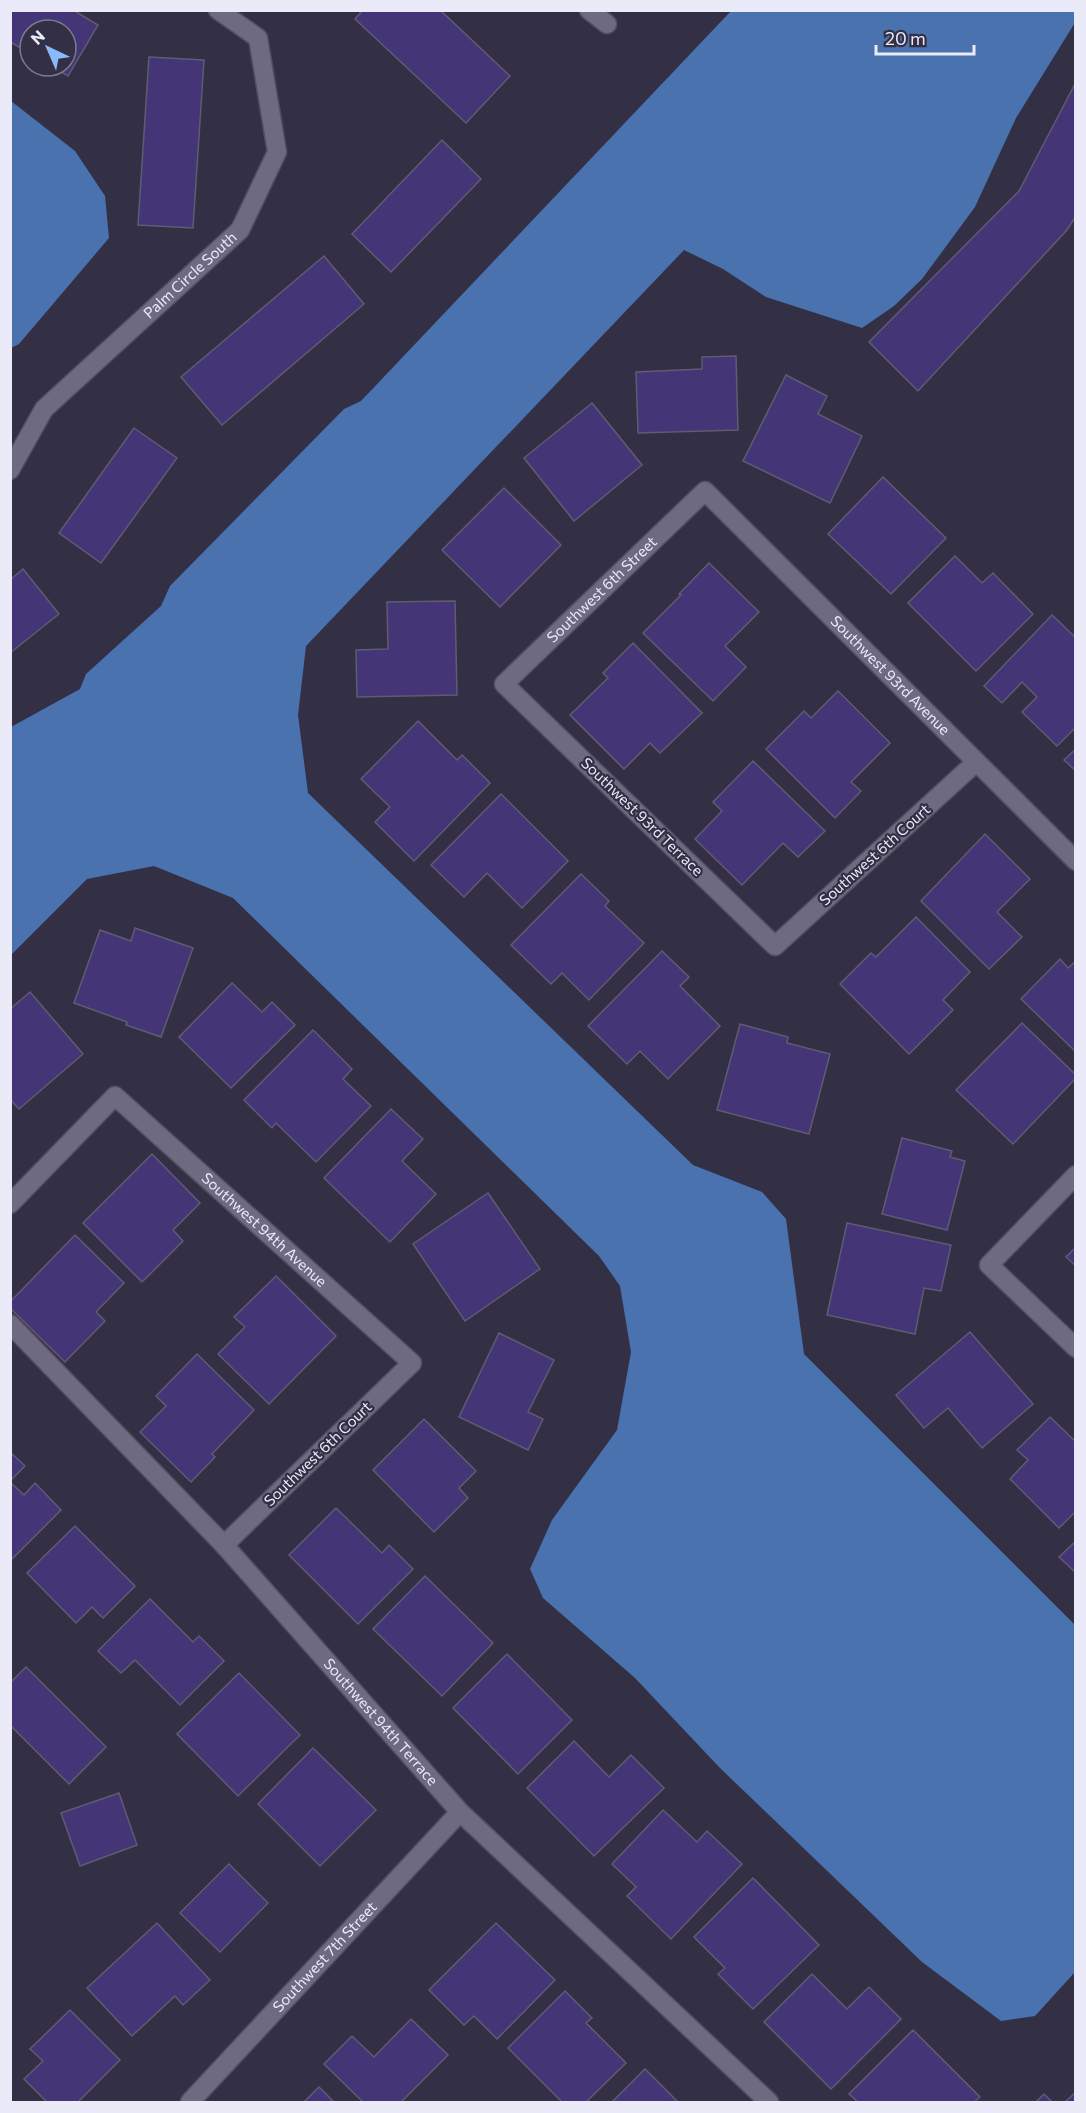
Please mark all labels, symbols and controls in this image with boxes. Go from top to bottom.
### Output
north arrow [18,18,78,78]
scale bar [876,18,974,56]
text: N [26,26,48,48]
text: 20 m [885,27,926,49]
street label: Palm Circle South [139,228,240,322]
street label: Southwest 6th Street [543,532,660,646]
street label: Southwest 93rd Avenue [827,612,954,738]
street label: Southwest 93rd Terrace [578,753,707,879]
street label: Southwest 6th Court [815,800,933,909]
street label: Southwest 94th Avenue [198,1168,331,1290]
street label: Southwest 6th Court [260,1397,375,1509]
street label: Southwest 94th Terrace [320,1654,442,1789]
street label: Southwest 7th Street [268,1897,380,2015]

